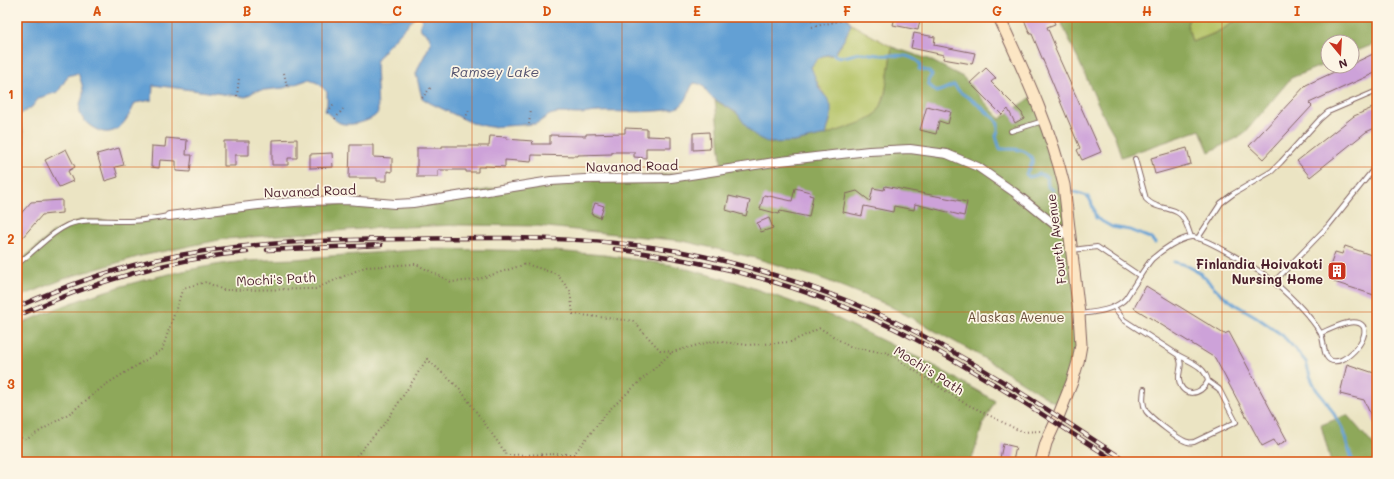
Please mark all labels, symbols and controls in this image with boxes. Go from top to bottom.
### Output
text: A [92,2,102,19]
text: B [243,2,252,19]
text: C [392,2,402,19]
text: D [542,2,552,19]
text: E [693,2,701,19]
text: F [843,2,851,19]
text: G [992,2,1002,19]
text: H [1142,2,1152,19]
text: I [1294,2,1301,19]
north arrow [1320,34,1360,74]
text: N [1337,56,1350,72]
water label: Ramsey Lake [451,62,539,81]
text: 1 [8,85,14,102]
street label: Navanod Road [586,156,678,175]
street label: Navanod Road [264,180,356,201]
street label: Fourth Avenue [1042,193,1069,285]
text: 2 [7,230,15,247]
place label: Finlandia Hoivakoti Nursing Home [1196,255,1323,287]
building icon: Finlandia Hoivakoti Nursing Home [1326,260,1348,282]
street label: Mochi's Path [236,268,316,289]
park label: Alaskas Avenue [967,308,1065,325]
street label: Mochi's Path [891,341,967,398]
text: 3 [7,375,15,392]

